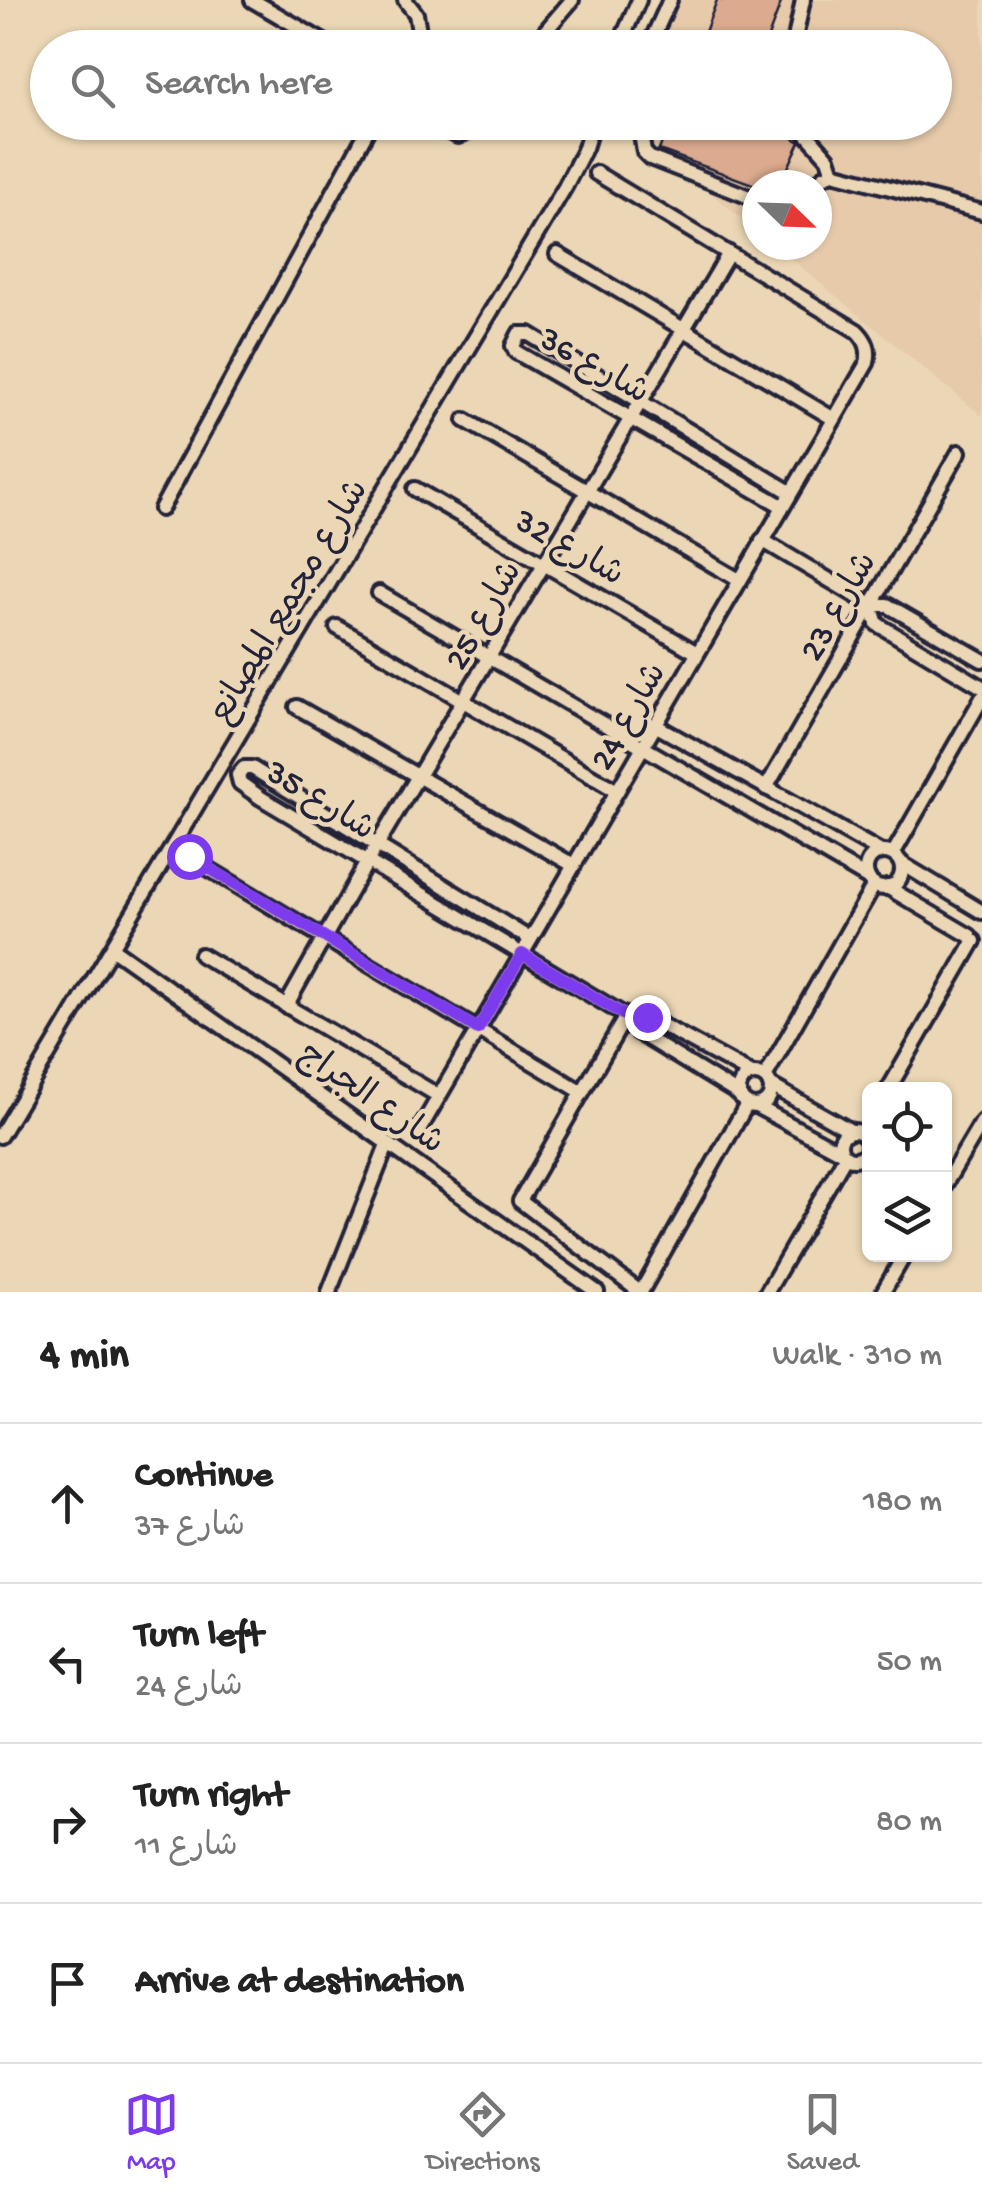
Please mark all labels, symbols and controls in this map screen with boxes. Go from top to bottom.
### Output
search box [30,30,952,140]
icon: search [65,58,120,113]
text: Search here [145,63,332,107]
north arrow [742,170,832,260]
street label: شارع 36 [530,320,655,416]
street label: شارع مجمع المصانع [202,473,380,732]
street label: شارع 32 [505,502,630,597]
street label: شارع 23 [793,546,888,670]
street label: شارع 25 [438,555,533,679]
street label: شارع 24 [584,657,678,779]
street label: شارع 35 [256,753,381,852]
route start [167,834,213,880]
route end [625,995,671,1041]
street label: شارع الجراج [289,1035,451,1166]
map controls [862,1082,952,1262]
button: locate [862,1082,952,1172]
button: layers [862,1172,952,1262]
text: 4 min [40,1333,129,1382]
text: Walk · 310 m [773,1338,942,1376]
text: Continue [135,1455,273,1499]
icon: ahead [40,1476,95,1531]
text: 180 m [863,1484,942,1522]
text: شارع 37 [135,1509,245,1547]
text: Turn left [135,1615,263,1659]
icon: left [40,1636,95,1691]
text: 50 m [877,1644,942,1682]
text: شارع 24 [135,1669,243,1707]
text: Turn right [135,1775,287,1819]
icon: right [40,1796,95,1851]
text: 80 m [876,1804,942,1842]
text: شارع 11 [135,1829,238,1867]
icon: arrive [40,1956,95,2011]
text: Arrive at destination [135,1961,464,2005]
tab: Map [124,2087,179,2180]
tab: Directions [426,2087,540,2180]
tab: Saved [787,2087,858,2180]

